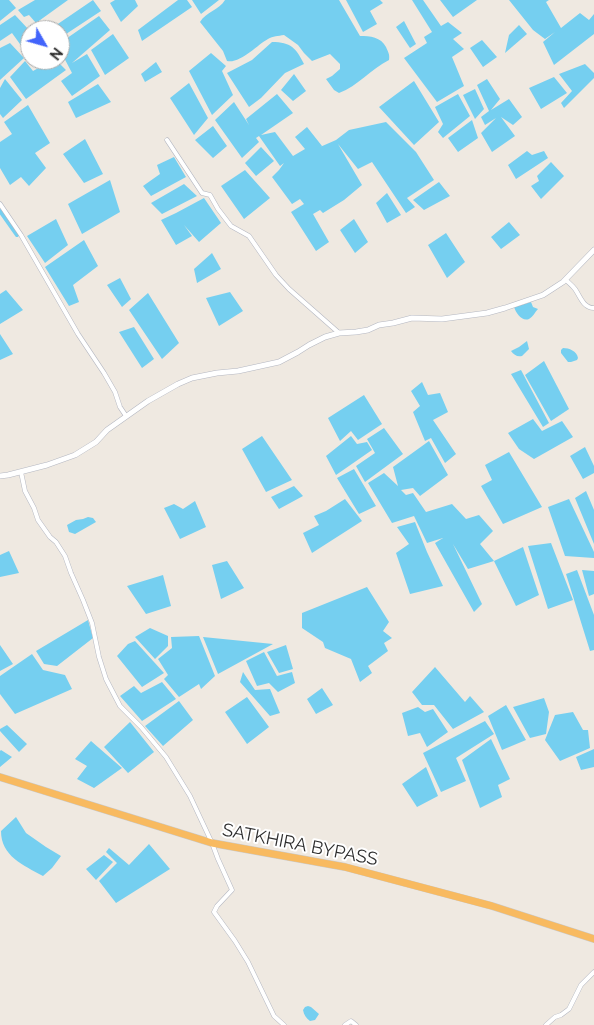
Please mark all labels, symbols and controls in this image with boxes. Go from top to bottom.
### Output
north arrow [20,20,70,70]
text: N [46,44,66,63]
street label: SATKHIRA BYPASS [221,819,379,871]

